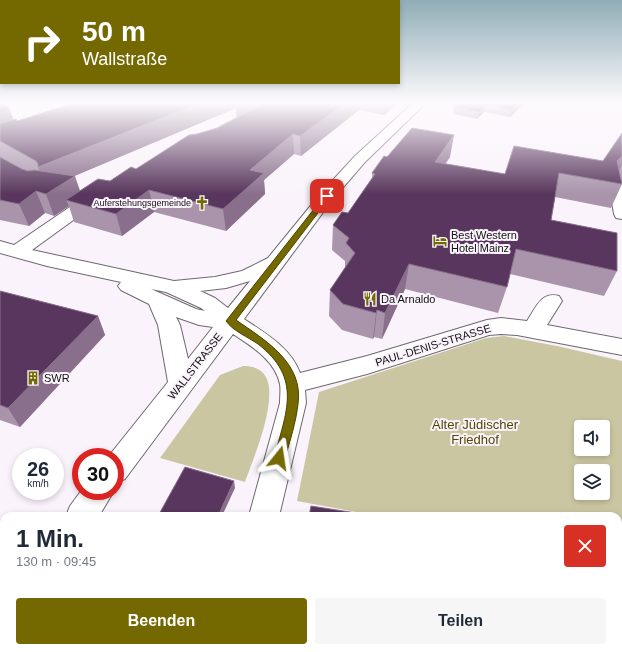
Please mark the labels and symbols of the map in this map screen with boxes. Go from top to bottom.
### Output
pin [310,179,344,213]
church icon: Auferstehungsgemeinde [194,195,210,211]
place label: Auferstehungsgemeinde [93,198,191,208]
place label: Best Western Hotel Mainz [451,229,517,254]
hotel icon: Best Western Hotel Mainz [432,233,448,249]
restaurant icon: Da Arnaldo [362,291,378,307]
place label: Da Arnaldo [381,293,435,305]
street label: PAUL-DENIS-STRASSE [374,322,492,368]
street label: WALLSTRASSE [165,330,225,402]
building icon: SWR [25,370,41,386]
place label: SWR [44,372,70,384]
park label: Alter Jüdischer Friedhof [432,417,519,447]
position arrow [258,437,300,479]
speed limit sign: 30 [72,448,124,500]

